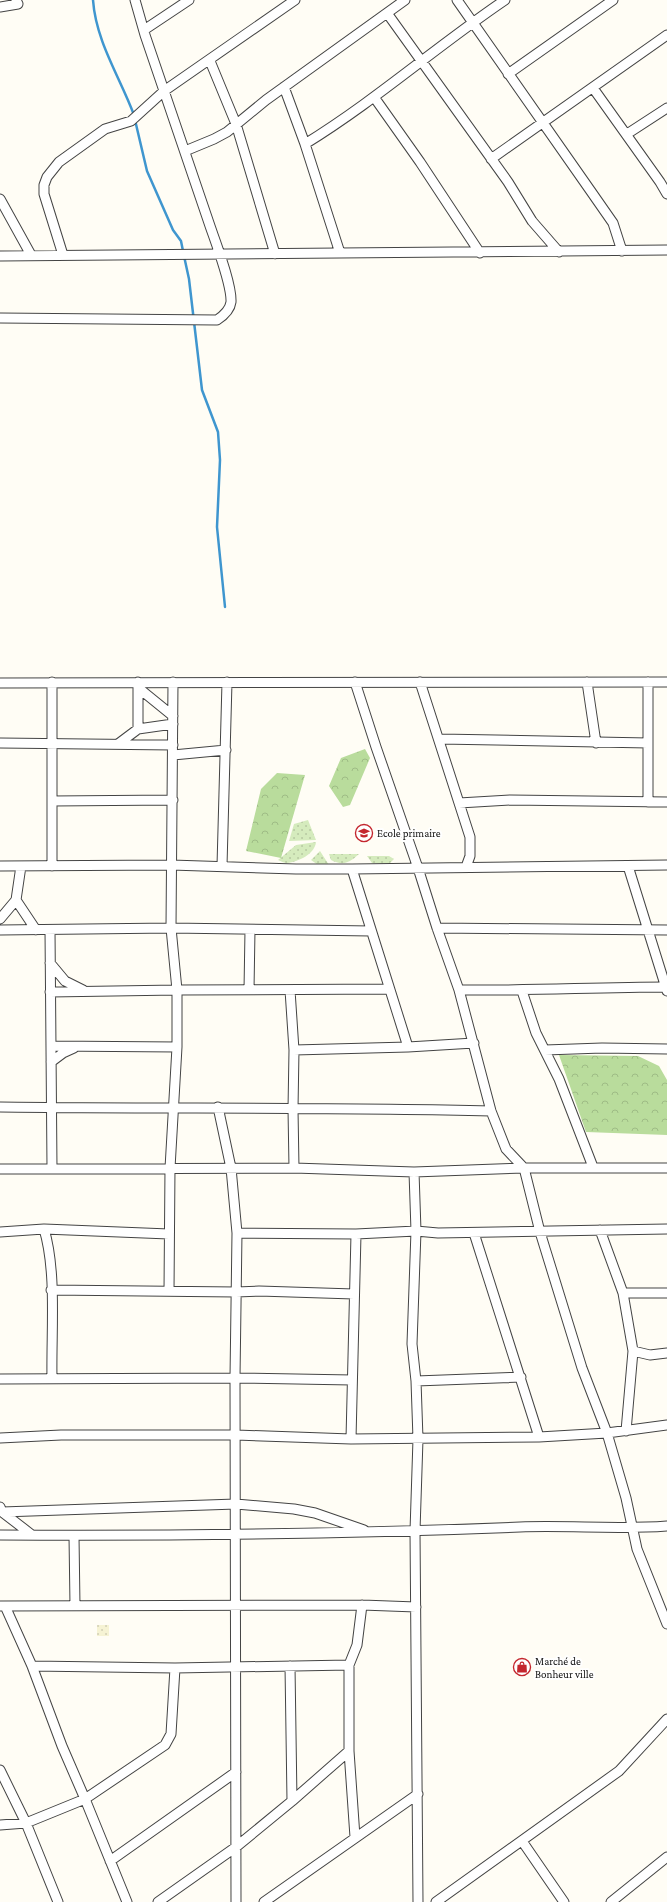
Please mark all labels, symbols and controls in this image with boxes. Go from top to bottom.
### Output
school or university icon: Ecole primaire [354,823,374,843]
place label: Ecole primaire [377,827,441,840]
place label: Marché de Bonheur ville [535,1655,594,1680]
shop icon: Marché de Bonheur ville [512,1657,532,1677]

